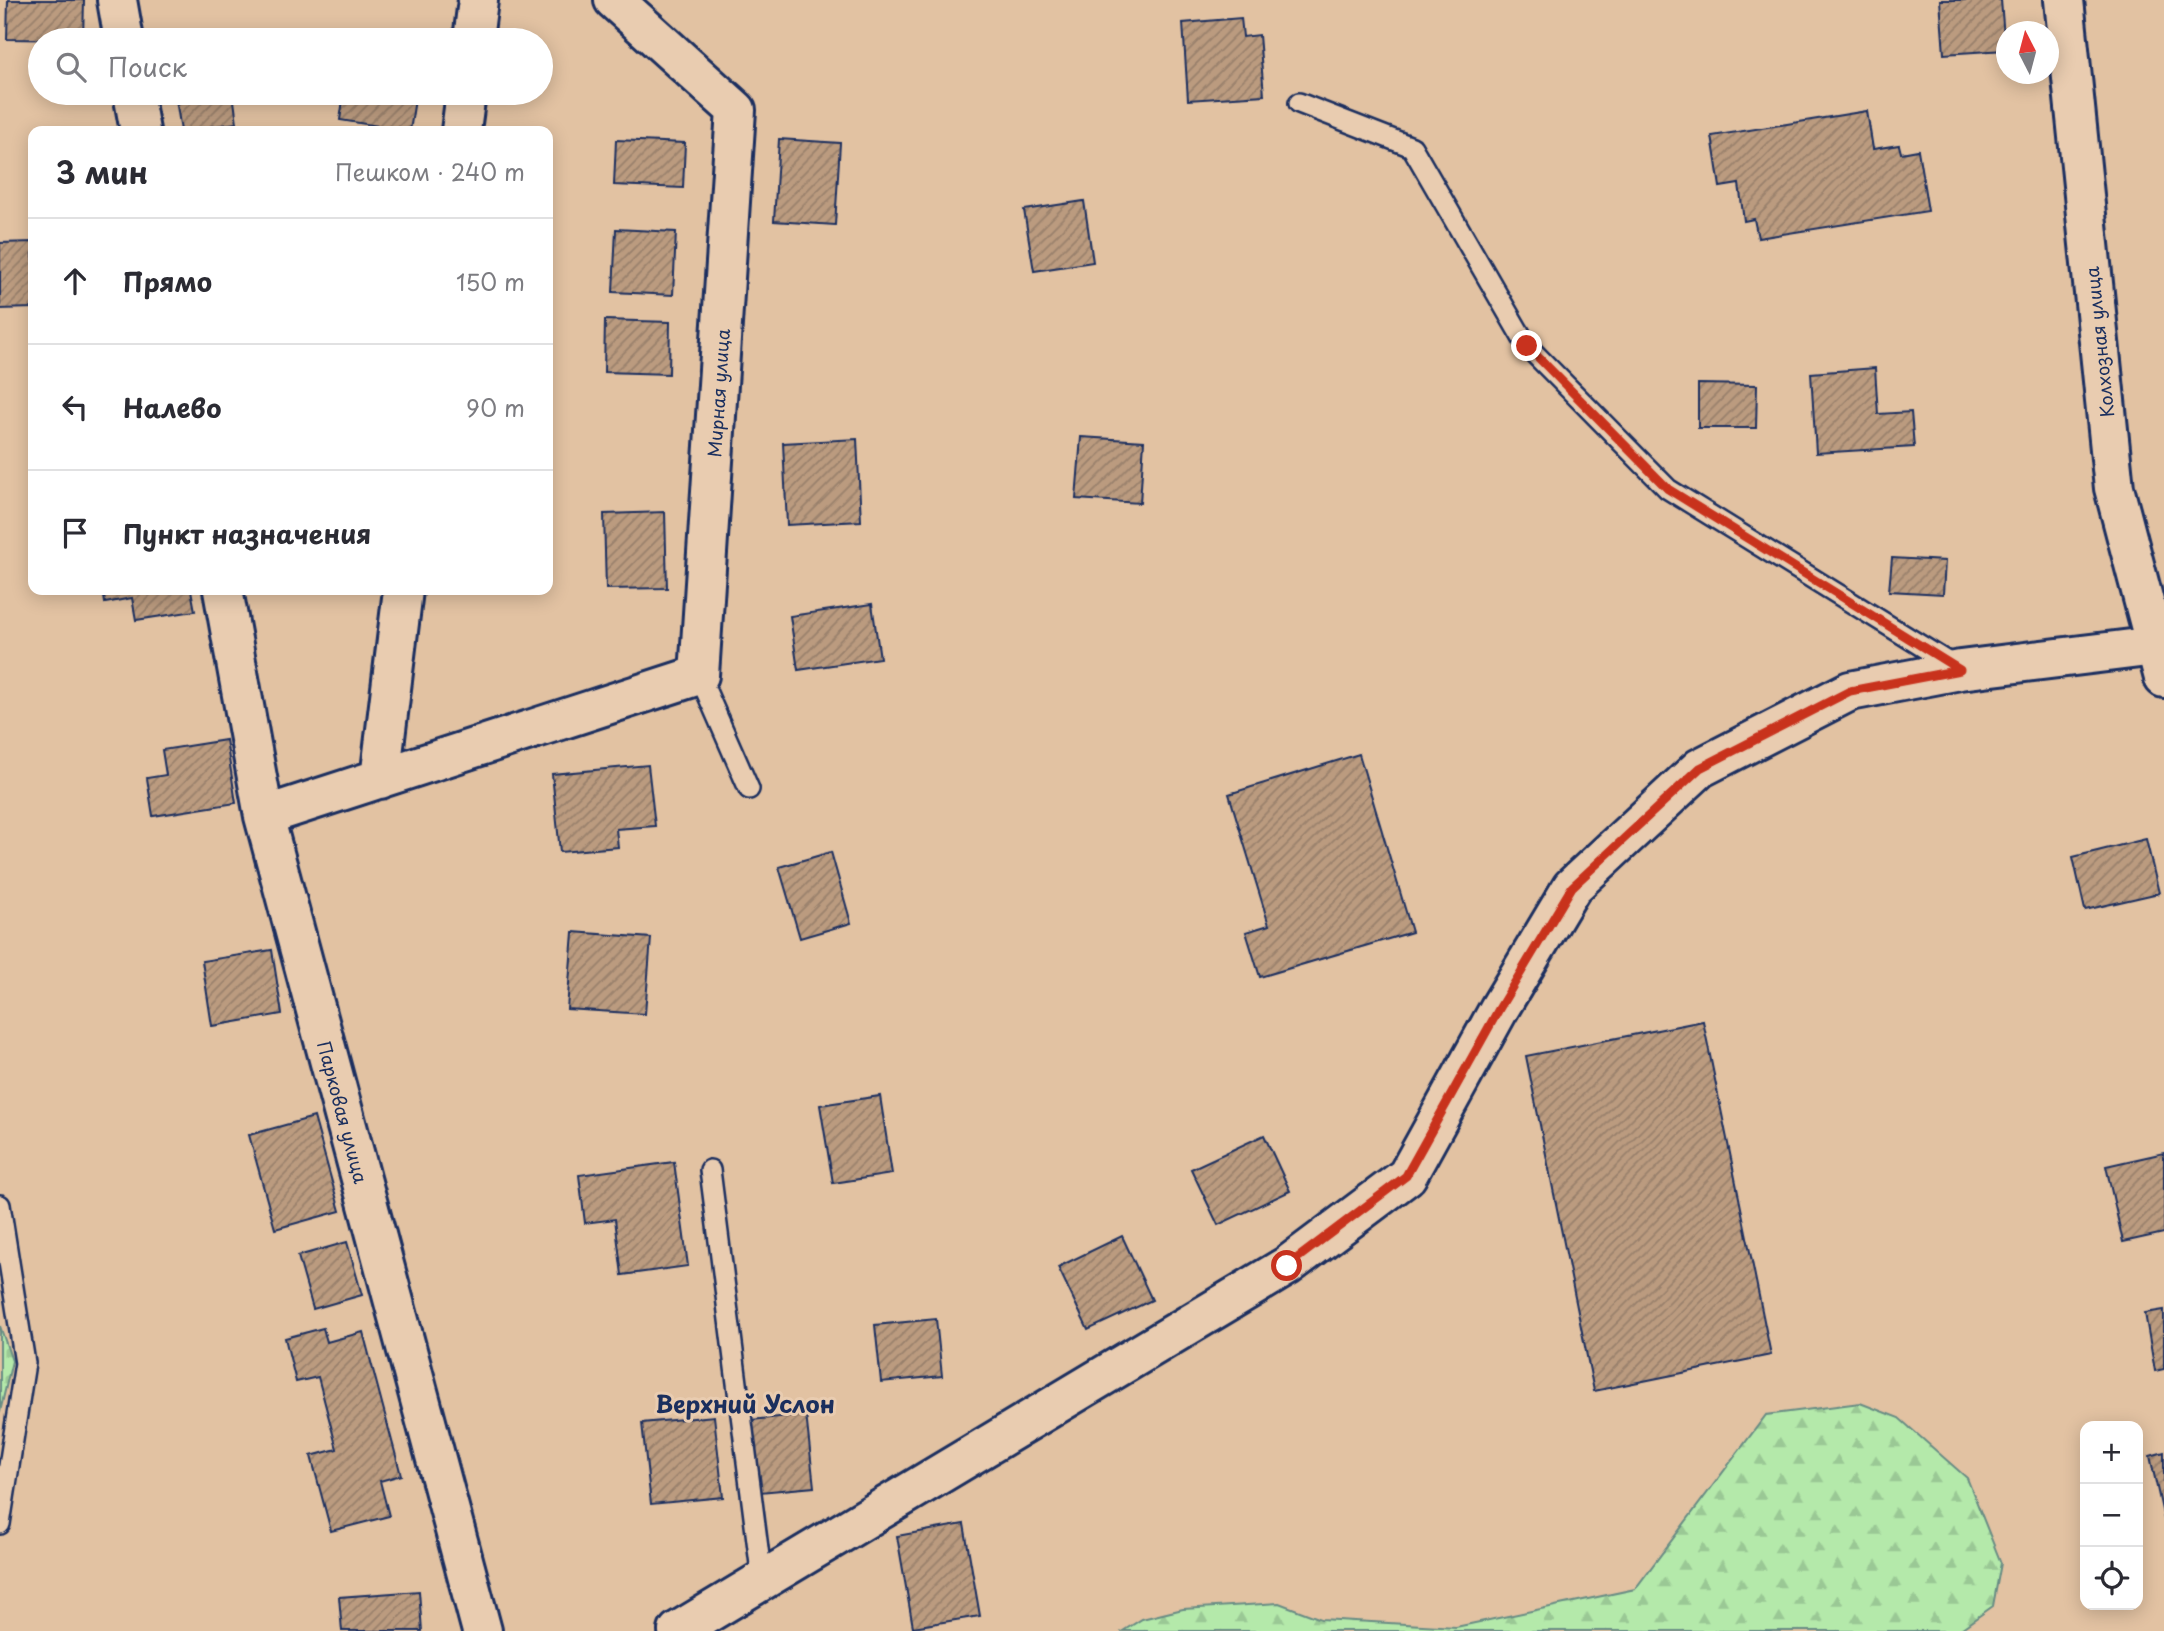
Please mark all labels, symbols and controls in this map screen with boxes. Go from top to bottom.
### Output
north arrow [1996,21,2059,84]
search box [28,28,553,105]
text: Поиск [108,47,187,86]
icon: search [52,48,90,86]
text: 3 мин [56,149,148,194]
text: Пешком · 240 m [335,154,525,189]
icon: ahead [56,262,94,300]
text: Прямо [123,262,212,301]
text: 150 m [456,264,525,299]
street label: Колхозная улица [2078,265,2120,419]
street label: Мирная улица [700,327,736,458]
route end [1511,330,1542,361]
icon: left [56,388,94,426]
text: Налево [123,388,221,427]
text: 90 m [466,390,525,425]
icon: arrive [56,514,94,552]
text: Пункт назначения [123,514,371,553]
street label: Парковая улица [311,1038,375,1187]
route start [1271,1250,1302,1281]
district label: Верхний Услон [655,1385,835,1421]
map controls [2080,1421,2143,1610]
button: + [2080,1421,2143,1484]
button: − [2080,1484,2143,1547]
button: locate [2080,1547,2143,1610]

